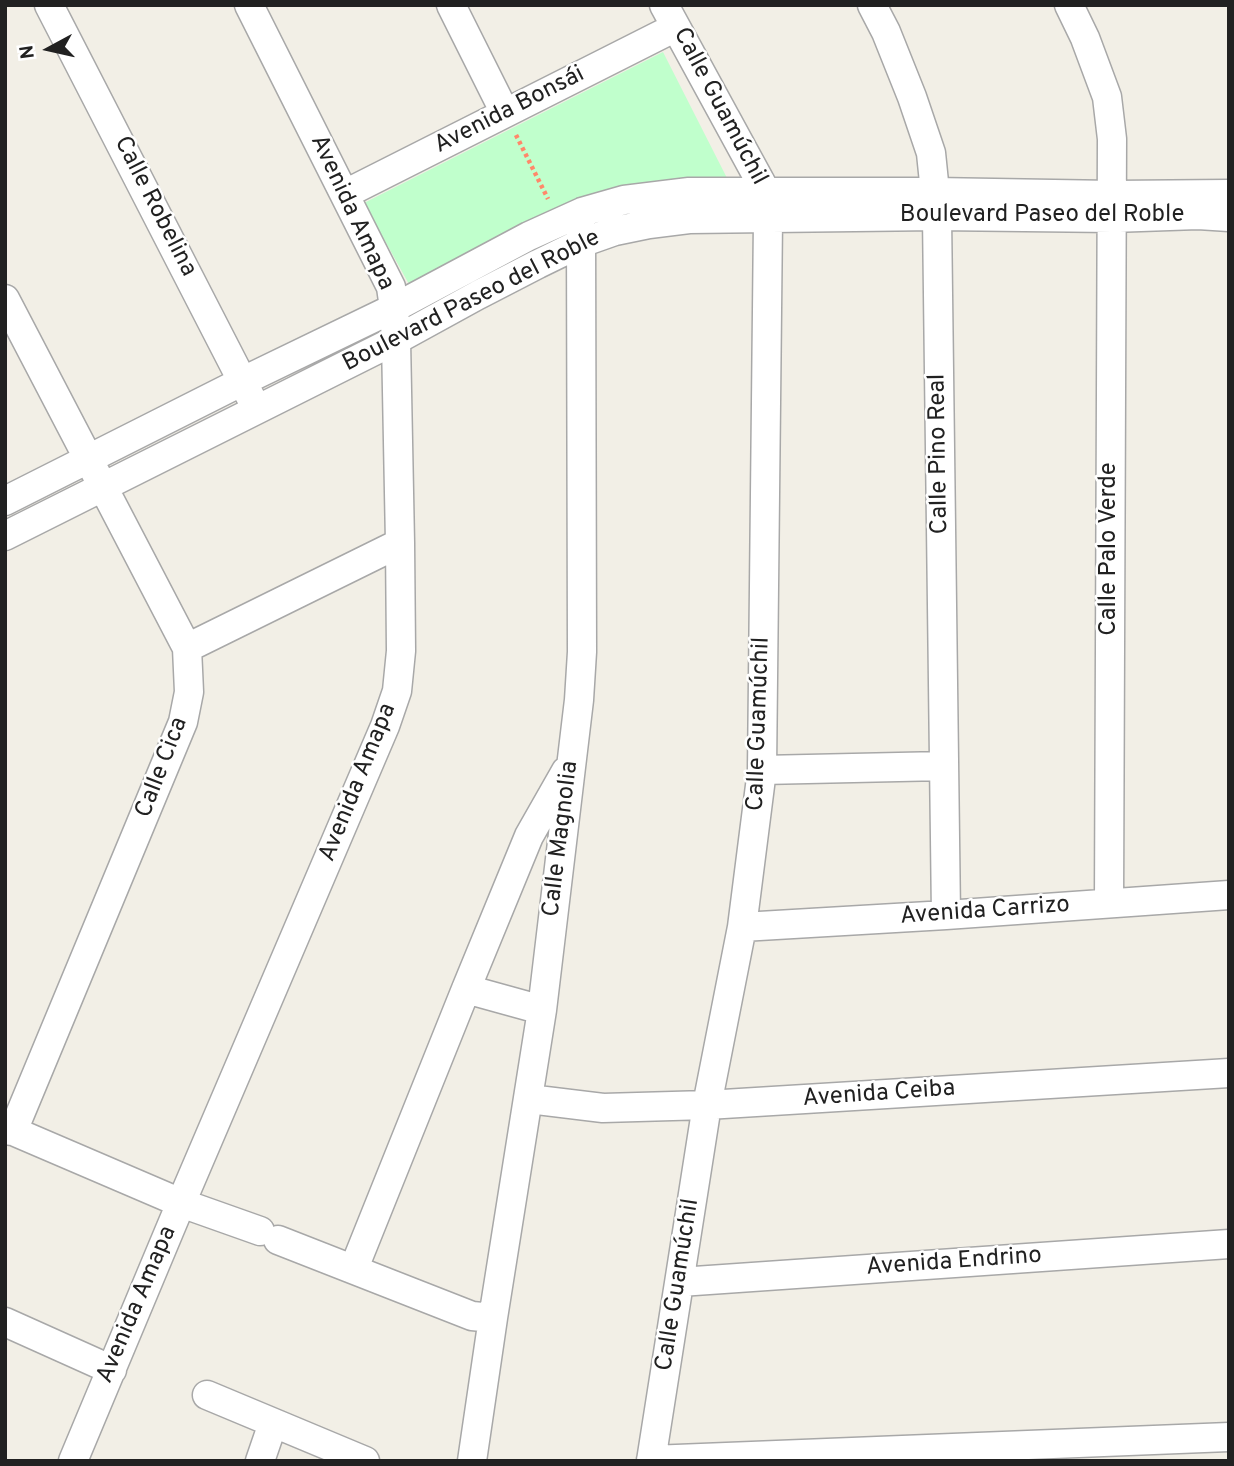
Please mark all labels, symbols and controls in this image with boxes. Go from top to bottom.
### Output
north arrow [14,14,84,84]
street label: Calle Guamúchil [665,23,773,191]
text: N [15,43,41,60]
street label: Avenida Bonsái [430,61,590,161]
street label: Avenida Amapa [302,131,400,295]
street label: Calle Robelina [106,132,202,282]
street label: Boulevard Paseo del Roble [900,202,1184,230]
street label: Boulevard Paseo del Roble [339,225,605,379]
street label: Calle Pino Real [924,374,956,534]
street label: Calle Palo Verde [1096,462,1124,636]
street label: Calle Guamúchil [743,636,777,812]
street label: Avenida Amapa [314,700,404,866]
street label: Calle Cica [131,714,195,822]
street label: Calle Magnolia [538,759,586,919]
street label: Avenida Carrizo [899,892,1071,932]
street label: Avenida Ceiba [802,1075,956,1115]
street label: Calle Guamúchil [651,1197,707,1373]
street label: Avenida Amapa [92,1222,184,1388]
street label: Avenida Endrino [865,1242,1043,1284]

